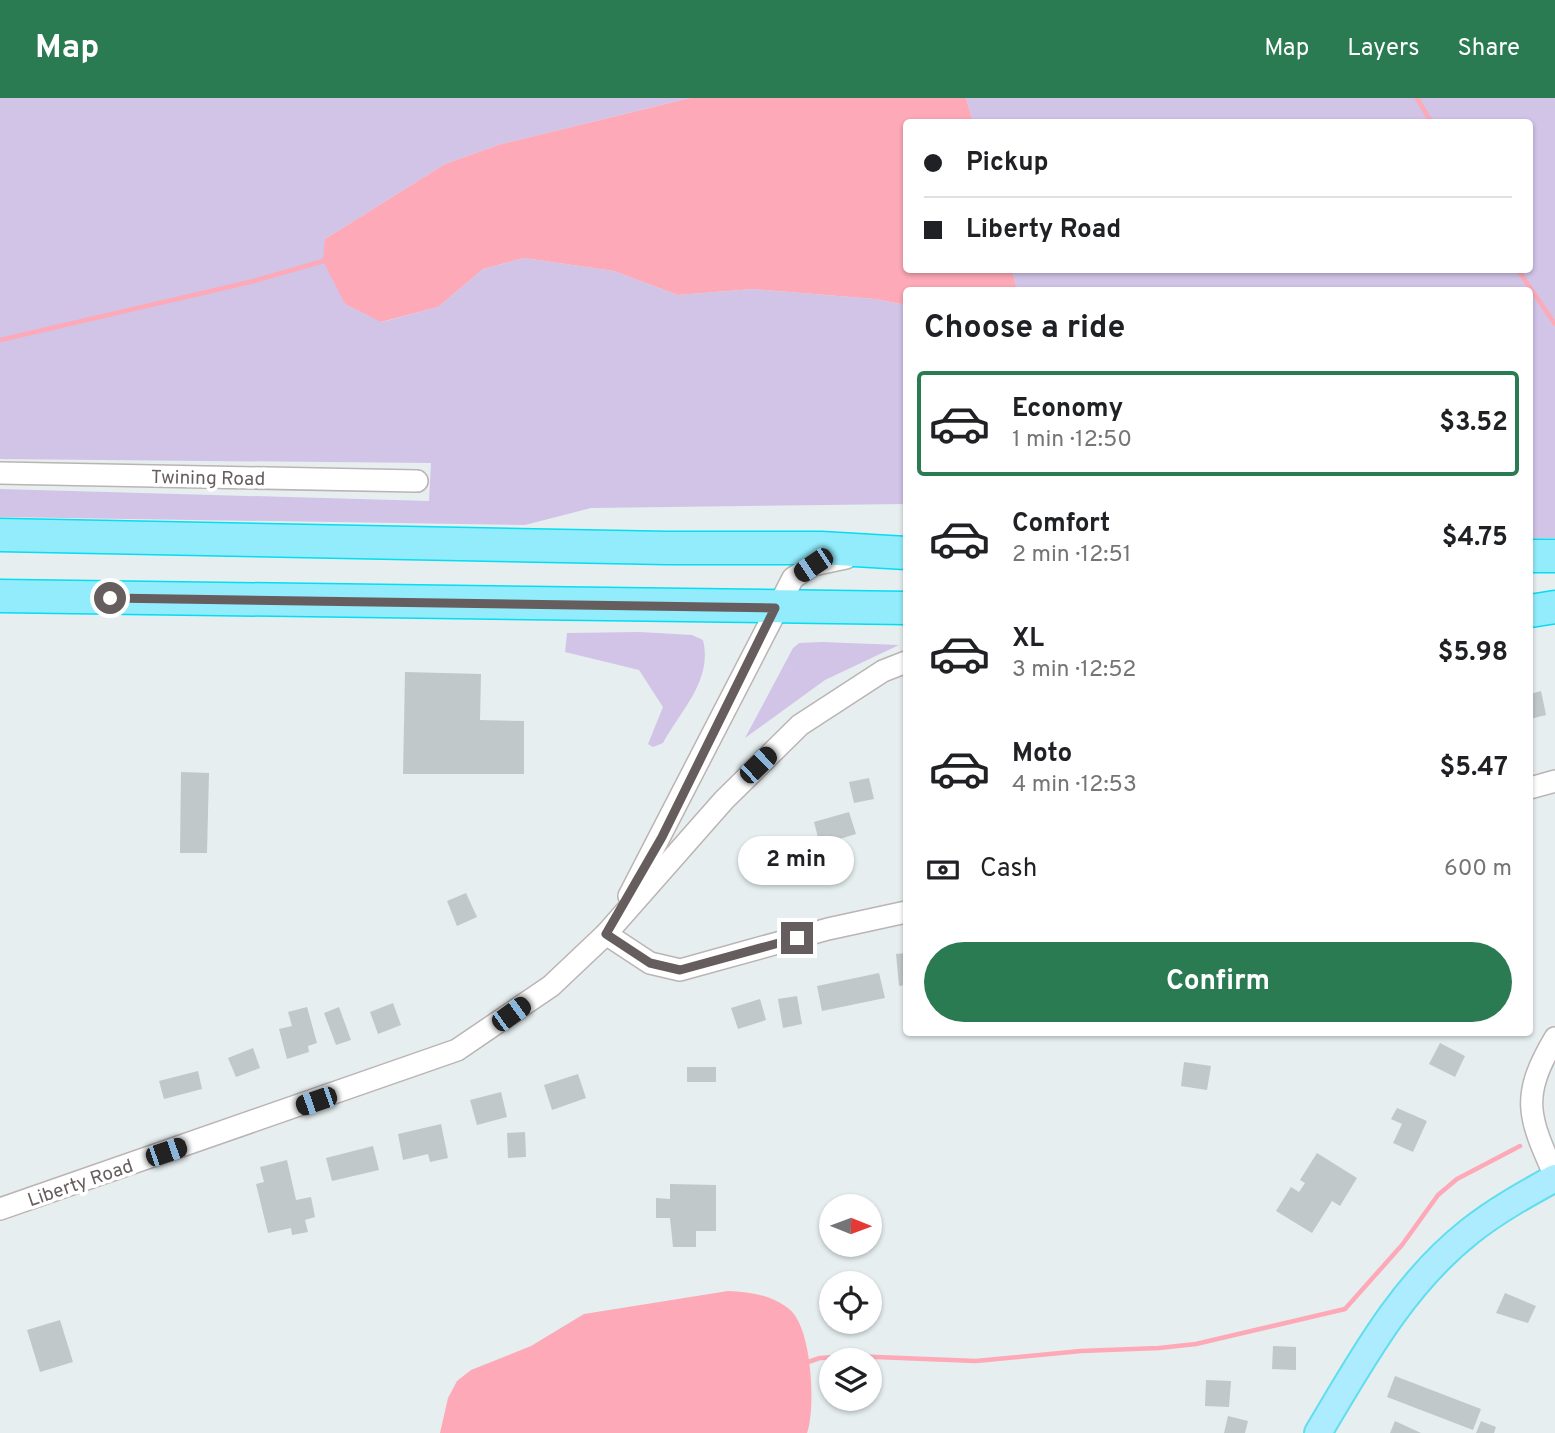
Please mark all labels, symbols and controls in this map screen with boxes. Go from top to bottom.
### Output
text: Map [35,28,99,70]
text: Map [1264,34,1309,64]
text: Layers [1347,34,1419,64]
text: Share [1457,34,1520,64]
text: Pickup [966,147,1049,180]
text: Liberty Road [966,214,1121,247]
text: Choose a ride [924,309,1125,349]
icon: car [928,392,991,455]
text: Economy [1012,393,1123,426]
text: $3.52 [1439,407,1508,440]
text: 1 min · 12:50 [1012,426,1132,455]
street label: Twining Road [151,466,265,492]
icon: car [928,507,991,570]
text: Comfort [1012,508,1110,541]
text: $4.75 [1442,522,1508,555]
text: 2 min · 12:51 [1012,541,1131,570]
car [790,545,837,585]
route start [94,582,126,614]
icon: car [928,622,991,685]
text: XL [1012,623,1044,656]
text: $5.98 [1438,637,1508,670]
text: 3 min · 12:52 [1012,656,1136,685]
icon: car [928,737,991,800]
text: Moto [1012,738,1072,771]
car [736,743,781,787]
text: $5.47 [1439,752,1508,785]
text: 4 min · 12:53 [1012,771,1137,800]
callout: 2 min [739,836,855,886]
text: 2 min [766,846,826,875]
icon: cash [924,851,962,889]
text: Cash [980,853,1037,886]
text: 600 m [1444,855,1512,884]
route end [781,922,813,954]
button: Confirm [924,942,1512,1022]
car [488,993,535,1035]
car [293,1084,340,1118]
car [143,1135,190,1169]
street label: Liberty Road [25,1155,136,1213]
north arrow [819,1194,882,1256]
map controls [819,1194,882,1411]
button: locate [819,1271,882,1334]
button: layers [819,1348,882,1411]

